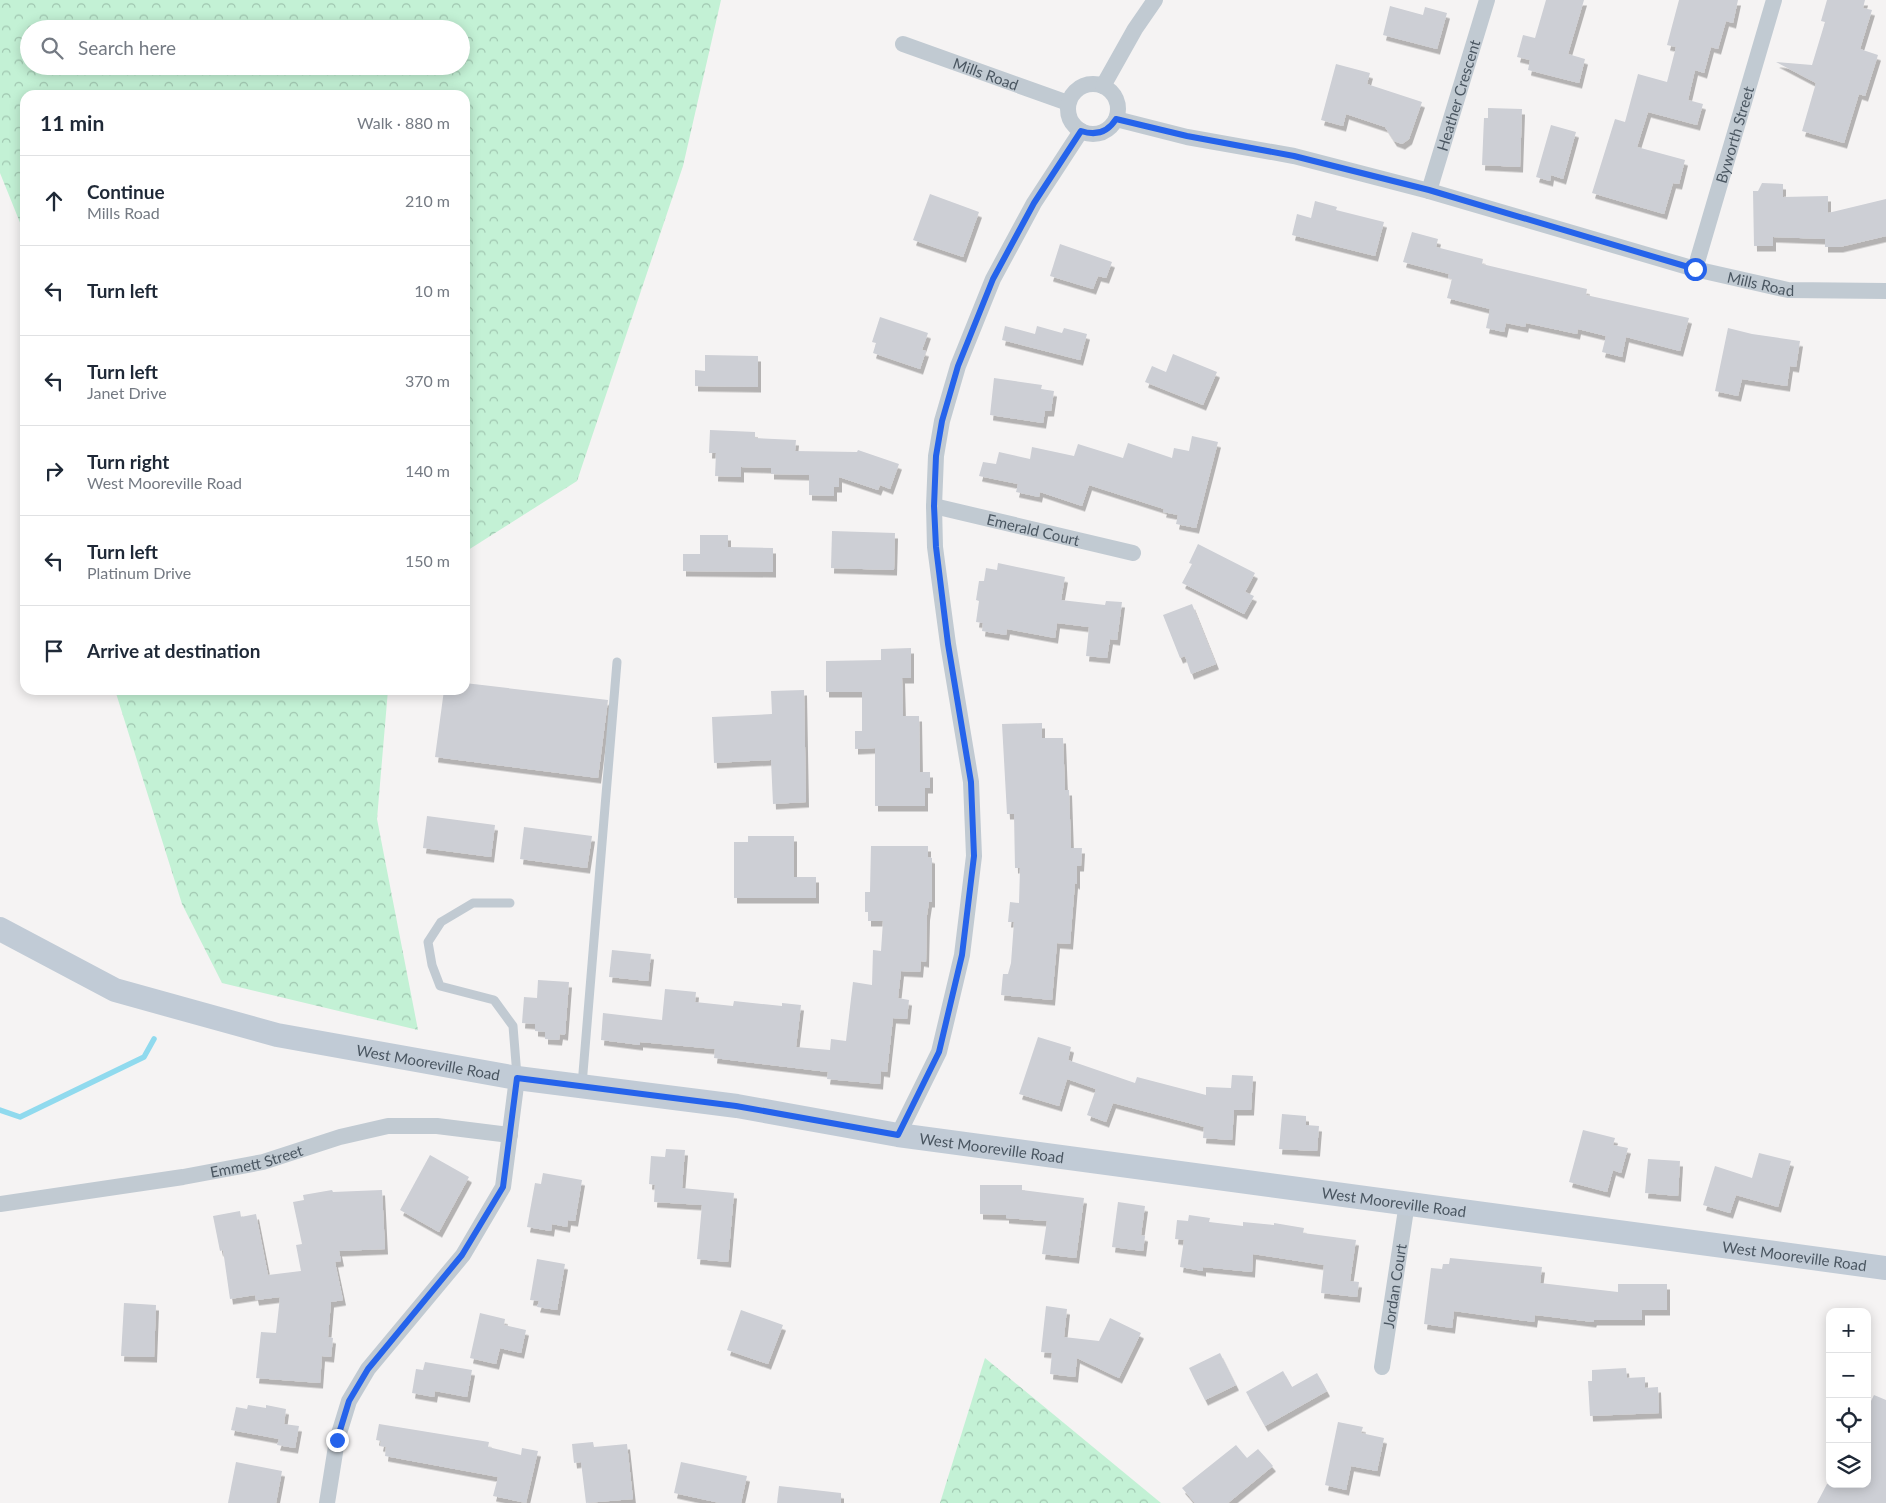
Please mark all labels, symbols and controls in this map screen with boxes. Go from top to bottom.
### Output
search box [20,20,470,75]
icon: search [38,34,66,62]
text: Search here [78,36,176,59]
street label: Heather Crescent [1433,37,1484,153]
street label: Mills Road [951,54,1021,94]
street label: Byworth Street [1712,84,1757,185]
text: 11 min [40,110,104,135]
text: Walk · 880 m [357,113,450,132]
text: Continue [87,180,165,203]
icon: ahead [40,187,68,215]
text: 210 m [405,191,450,210]
text: Mills Road [87,203,160,222]
route start [1684,258,1707,281]
street label: Mills Road [1726,268,1794,299]
icon: left [40,277,68,305]
text: Turn left [87,279,158,302]
text: 10 m [414,281,450,300]
text: Turn left [87,360,158,383]
icon: left [40,367,68,395]
text: 370 m [405,371,450,390]
text: Janet Drive [87,383,167,402]
text: Turn right [87,450,169,473]
icon: right [40,457,68,485]
text: 140 m [405,461,450,480]
text: West Mooreville Road [87,473,242,492]
street label: Emerald Court [985,510,1082,549]
text: Turn left [87,540,158,563]
icon: left [40,547,68,575]
text: 150 m [405,551,450,570]
text: Platinum Drive [87,563,191,582]
icon: arrive [40,637,68,665]
text: Arrive at destination [87,639,260,662]
street label: West Mooreville Road [355,1040,501,1084]
street label: West Mooreville Road [918,1129,1065,1166]
street label: Emmett Street [209,1141,305,1181]
street label: West Mooreville Road [1321,1183,1467,1220]
street label: West Mooreville Road [1721,1237,1868,1274]
street label: Jordan Court [1379,1242,1410,1330]
map controls [1826,1308,1871,1488]
button: + [1826,1308,1871,1353]
button: − [1826,1353,1871,1398]
button: locate [1826,1398,1871,1443]
route end [326,1429,349,1452]
button: layers [1826,1443,1871,1488]

